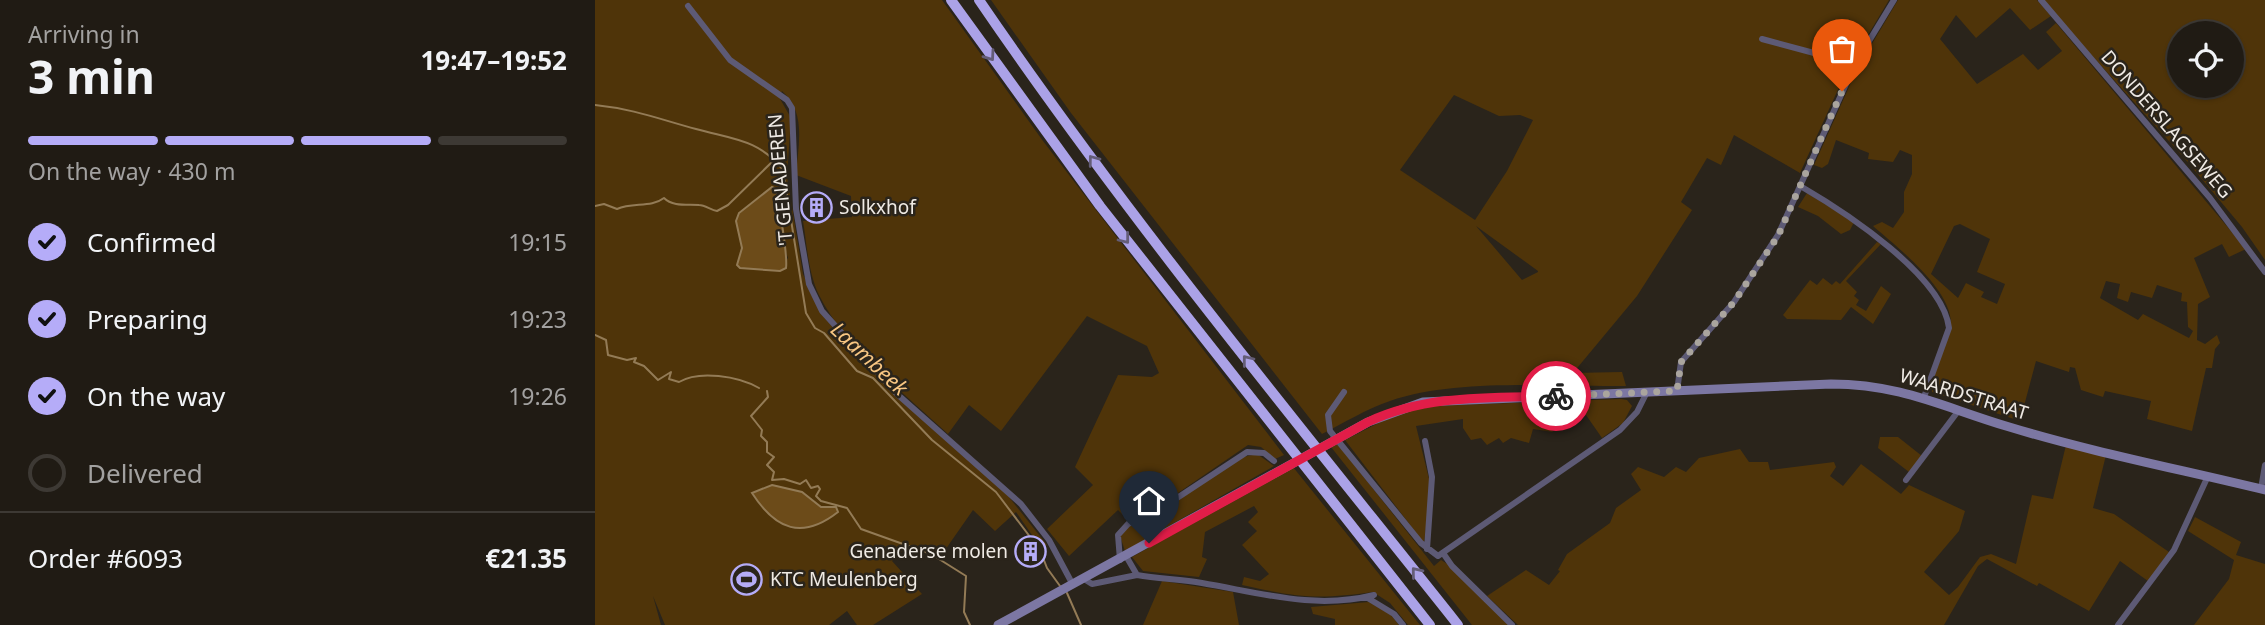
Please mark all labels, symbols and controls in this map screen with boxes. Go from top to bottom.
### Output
text: Arriving in [28,18,140,50]
pin [1812,19,1872,91]
map controls [2167,21,2244,98]
button: locate [2167,21,2244,98]
icon: bag [1823,30,1861,68]
text: 19:47–19:52 [420,42,567,78]
street label: DONDERSLAGSEWEG [2095,44,2239,204]
text: 3 min [28,45,155,107]
one-way arrow [982,48,994,61]
street label: 'T GENADEREN [761,113,799,247]
text: On the way · 430 m [28,155,235,187]
one-way arrow [1089,156,1102,168]
building icon: Solkxhof [799,190,833,224]
place label: Solkxhof [839,194,917,220]
icon: check [28,223,66,261]
text: Confirmed [87,224,217,260]
text: 19:15 [508,226,567,258]
one-way arrow [1117,231,1130,244]
icon: check [28,300,66,338]
text: Preparing [87,301,208,337]
text: 19:23 [508,303,567,335]
water label: Laambeek [825,315,915,402]
one-way arrow [1243,356,1256,368]
courier [1521,361,1591,431]
street label: WAARDSTRAAT [1897,362,2032,426]
icon: check [28,377,66,415]
icon: bike [1537,377,1575,415]
text: On the way [87,378,225,414]
text: 19:26 [508,380,567,412]
text: Delivered [87,455,203,491]
pin [1119,471,1179,543]
icon: home [1130,482,1168,520]
building icon: Genaderse molen [1014,534,1048,568]
place label: Genaderse molen [849,538,1008,564]
text: Order #6093 [28,540,183,576]
text: €21.35 [485,540,567,576]
sports icon: KTC Meulenberg [730,562,764,596]
place label: KTC Meulenberg [770,566,918,592]
one-way arrow [1411,567,1424,579]

